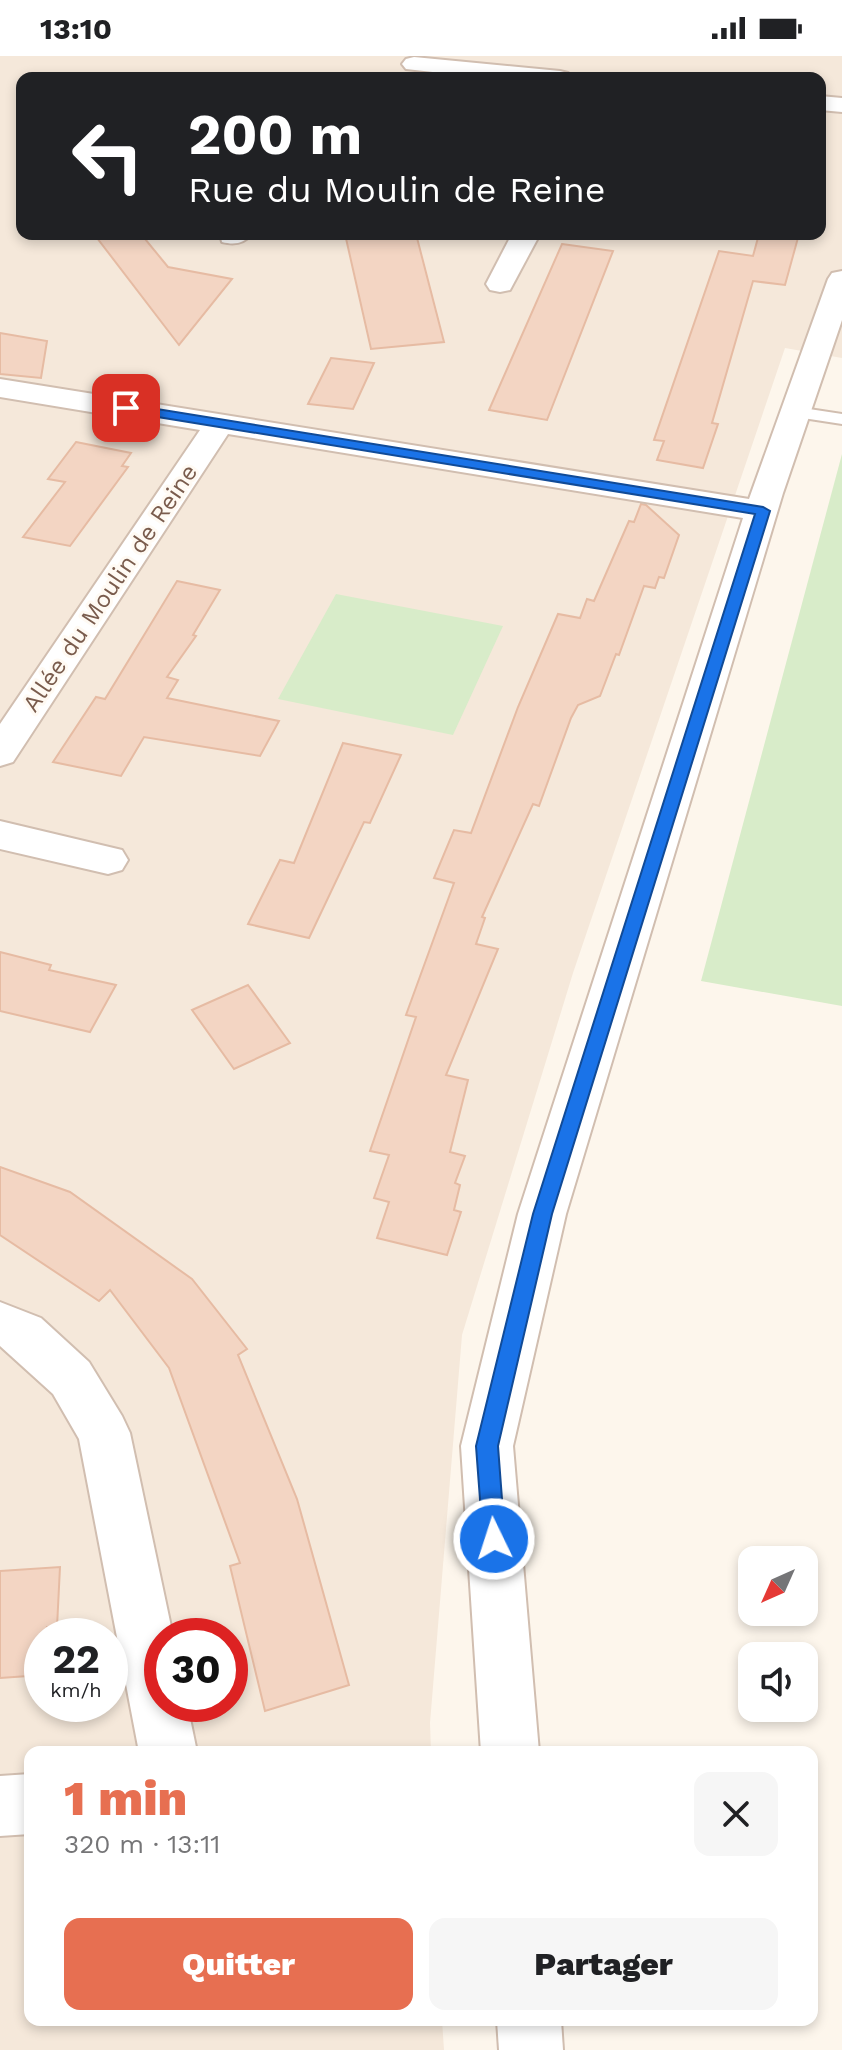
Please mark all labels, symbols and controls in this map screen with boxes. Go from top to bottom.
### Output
text: 13:10 [40,11,112,46]
text: 200 m [188,102,362,168]
icon: left [56,104,160,208]
text: Rue du Moulin de Reine [188,169,606,211]
pin [92,374,160,442]
icon: arrive [104,386,148,430]
street label: Allée du Moulin de Reine [17,459,203,717]
position arrow [452,1497,536,1581]
north arrow [738,1546,818,1626]
map controls [738,1546,818,1722]
speed limit sign: 30 [144,1618,248,1722]
text: 22 [52,1636,100,1683]
button: sound [738,1642,818,1722]
text: km/h [50,1678,102,1702]
text: 1 min [64,1770,187,1827]
button: close [694,1772,778,1856]
text: 320 m · 13:11 [64,1829,221,1859]
button: Quitter [64,1918,413,2010]
button: Partager [429,1918,778,2010]

